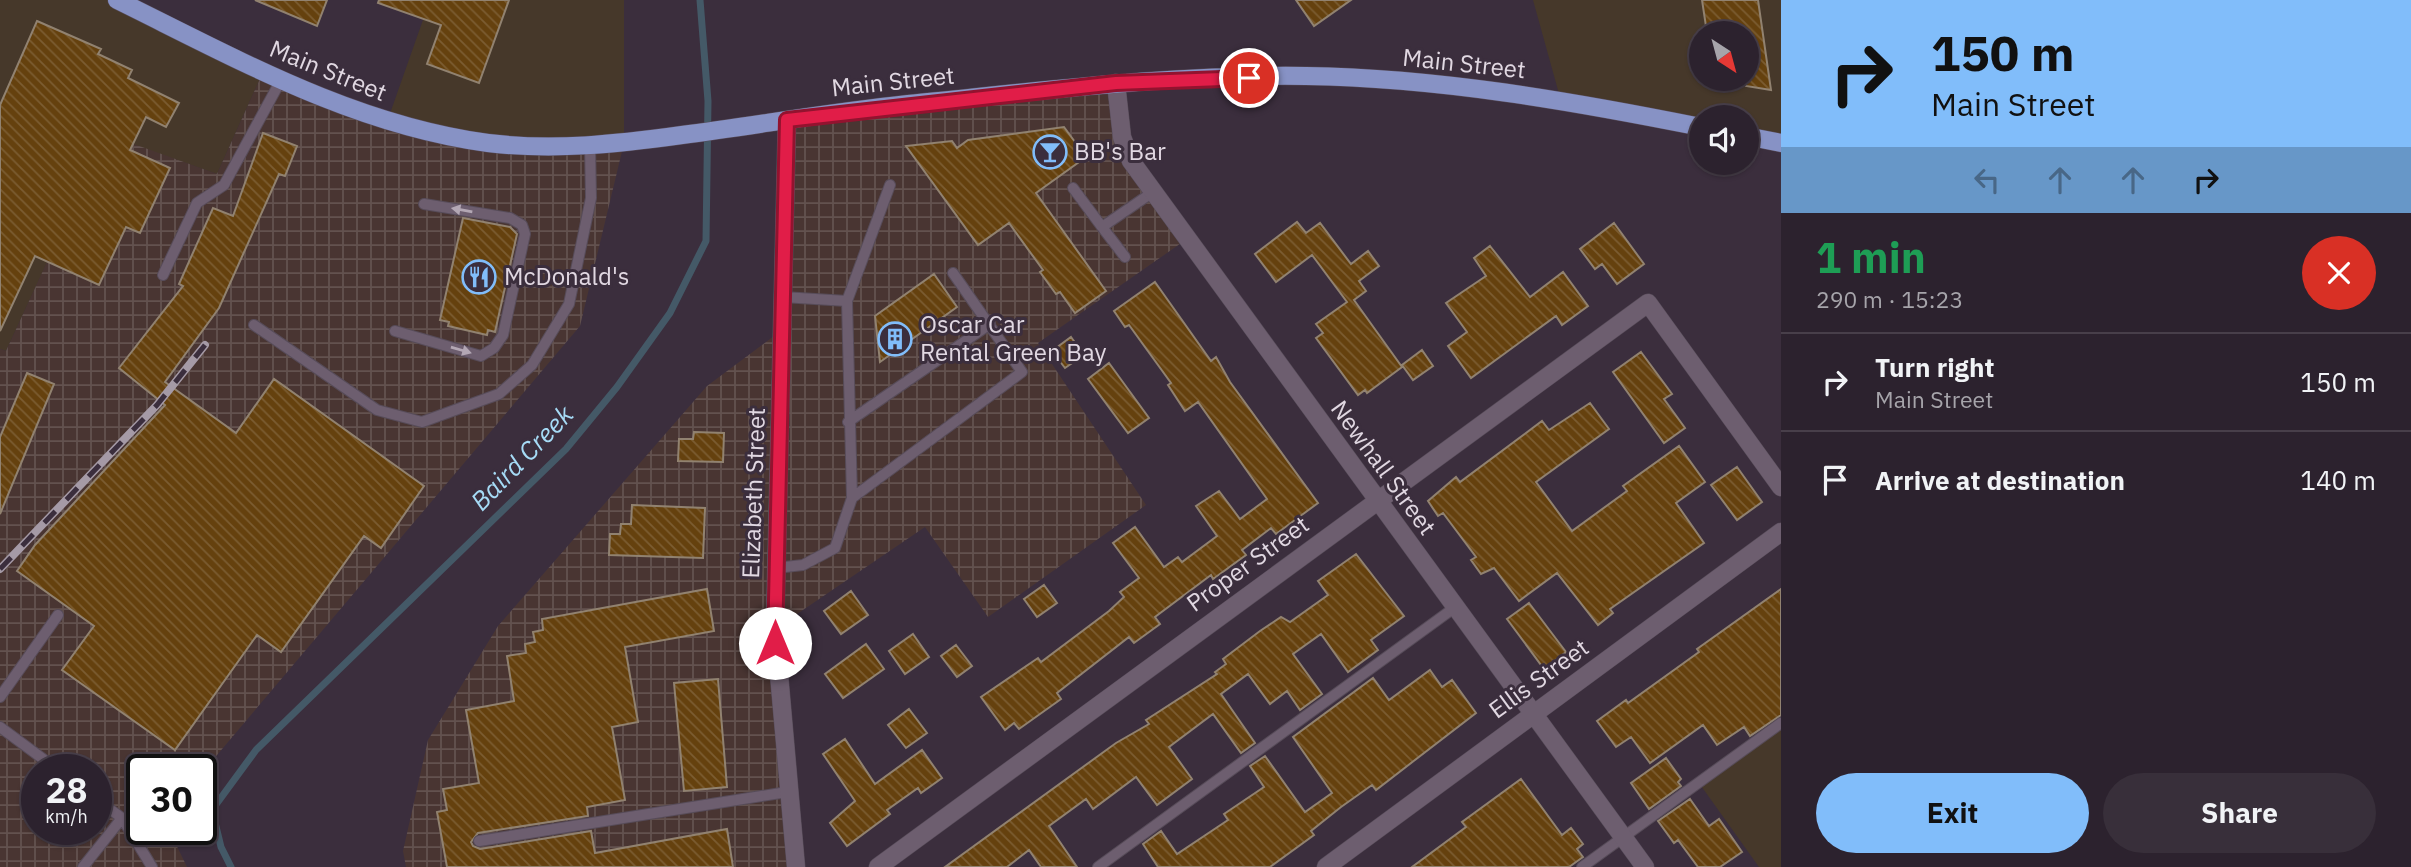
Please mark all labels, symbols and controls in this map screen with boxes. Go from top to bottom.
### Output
north arrow [1689,21,1759,91]
map controls [1689,21,1759,175]
text: 150 m [1931,21,2075,84]
icon: right [1816,28,1907,119]
street label: Main Street [265,32,392,108]
street label: Main Street [1401,41,1527,85]
pin [1219,48,1279,108]
street label: Main Street [830,59,956,103]
icon: arrive [1230,59,1268,97]
text: Main Street [1931,83,2096,125]
button: sound [1689,105,1759,175]
bar icon: BB's Bar [1031,133,1069,171]
place label: BB's Bar [1074,135,1166,167]
icon: left [1968,161,2006,199]
icon: ahead [2041,161,2079,199]
icon: ahead [2114,161,2152,199]
icon: right [2187,161,2225,199]
one-way arrow [451,204,473,215]
text: 1 min [1816,230,1926,285]
button: close [2302,236,2376,310]
restaurant icon: McDonald's [460,258,498,296]
place label: McDonald's [504,260,630,292]
text: 290 m · 15:23 [1816,284,1963,314]
place label: Oscar Car Rental Green Bay [920,308,1107,368]
building icon: Oscar Car Rental Green Bay [876,320,914,358]
one-way arrow [450,346,471,356]
text: Turn right [1875,350,1994,384]
icon: right [1816,363,1854,401]
text: 150 m [2300,365,2376,399]
text: Main Street [1875,384,1993,414]
street label: Newhall Street [1324,394,1444,541]
water label: Baird Creek [463,397,580,517]
street label: Elizabeth Street [734,407,772,579]
icon: arrive [1816,461,1854,499]
text: Arrive at destination [1875,463,2125,497]
text: 140 m [2300,463,2376,497]
street label: Proper Street [1180,508,1315,618]
position arrow [738,606,812,680]
street label: Ellis Street [1482,631,1595,725]
speed limit sign: 30 [126,754,217,845]
text: 28 [45,767,88,813]
button: Exit [1816,773,2089,853]
button: Share [2103,773,2376,853]
text: km/h [45,805,88,828]

